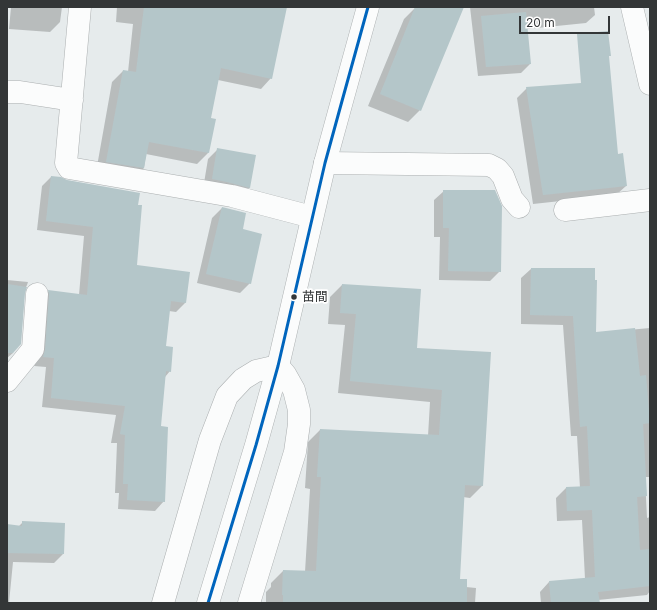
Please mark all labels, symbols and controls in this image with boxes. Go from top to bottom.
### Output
scale bar [521,8,612,34]
text: 20 m [526,15,555,30]
place label: 苗間 [302,289,328,305]
marker: 苗間 [289,292,299,302]

